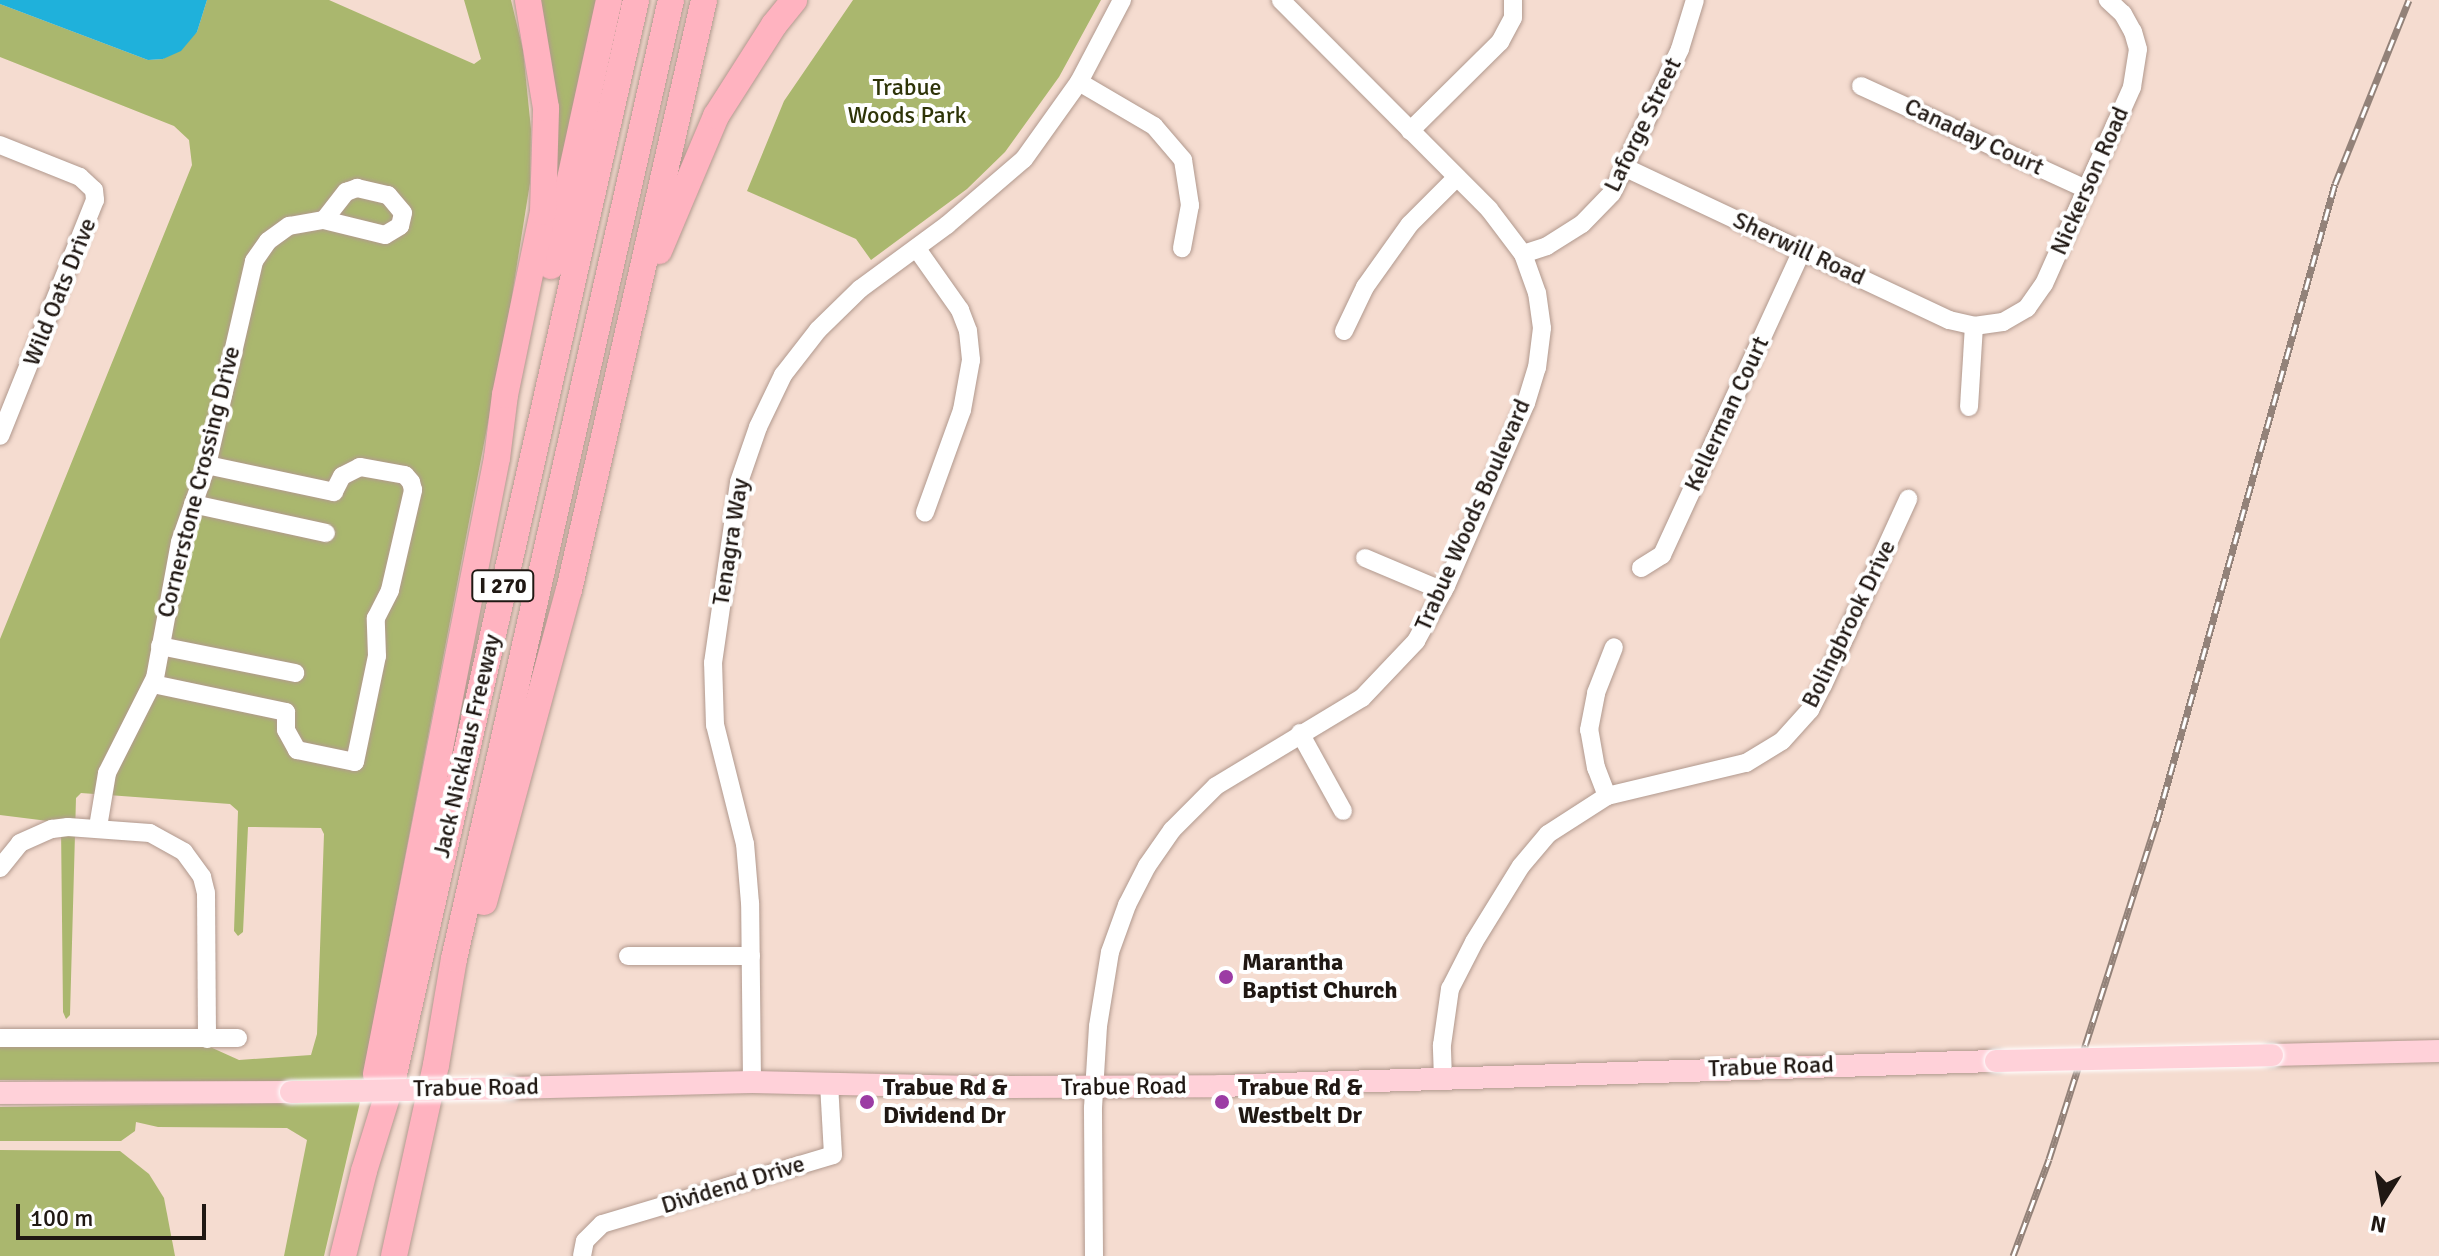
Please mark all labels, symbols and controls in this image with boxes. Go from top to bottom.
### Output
street label: Laforge Street [1598,53,1688,197]
park label: Trabue Woods Park [847,74,967,130]
street label: Canaday Court [1900,92,2048,182]
street label: Nickerson Road [2044,102,2136,260]
street label: Sherwill Road [1728,206,1870,292]
street label: Wild Oats Drive [17,214,103,370]
street label: Kellerman Court [1679,332,1775,496]
street label: Cornerstone Crossing Drive [151,343,247,621]
street label: Trabue Woods Boulevard [1409,395,1537,635]
street label: Tenagra Way [707,476,755,608]
street label: Bolingbrook Drive [1796,535,1902,713]
road number: I 270 [471,568,535,604]
street label: Jack Nicklaus Freeway [427,631,507,861]
place label: Marantha Baptist Church [1242,949,1397,1005]
marker: Marantha Baptist Church [1217,968,1235,986]
street label: Trabue Road [1708,1050,1834,1084]
street label: Trabue Road [1061,1072,1187,1102]
street label: Trabue Road [413,1073,539,1103]
place label: Trabue Rd & Dividend Dr [883,1074,1007,1130]
place label: Trabue Rd & Westbelt Dr [1238,1074,1362,1130]
marker: Trabue Rd & Dividend Dr [858,1093,876,1111]
marker: Trabue Rd & Westbelt Dr [1213,1093,1231,1111]
street label: Dividend Drive [658,1150,808,1220]
north arrow [2343,1160,2423,1240]
scale bar [20,1188,210,1238]
text: 100 m [30,1203,93,1233]
text: N [2368,1209,2388,1239]

